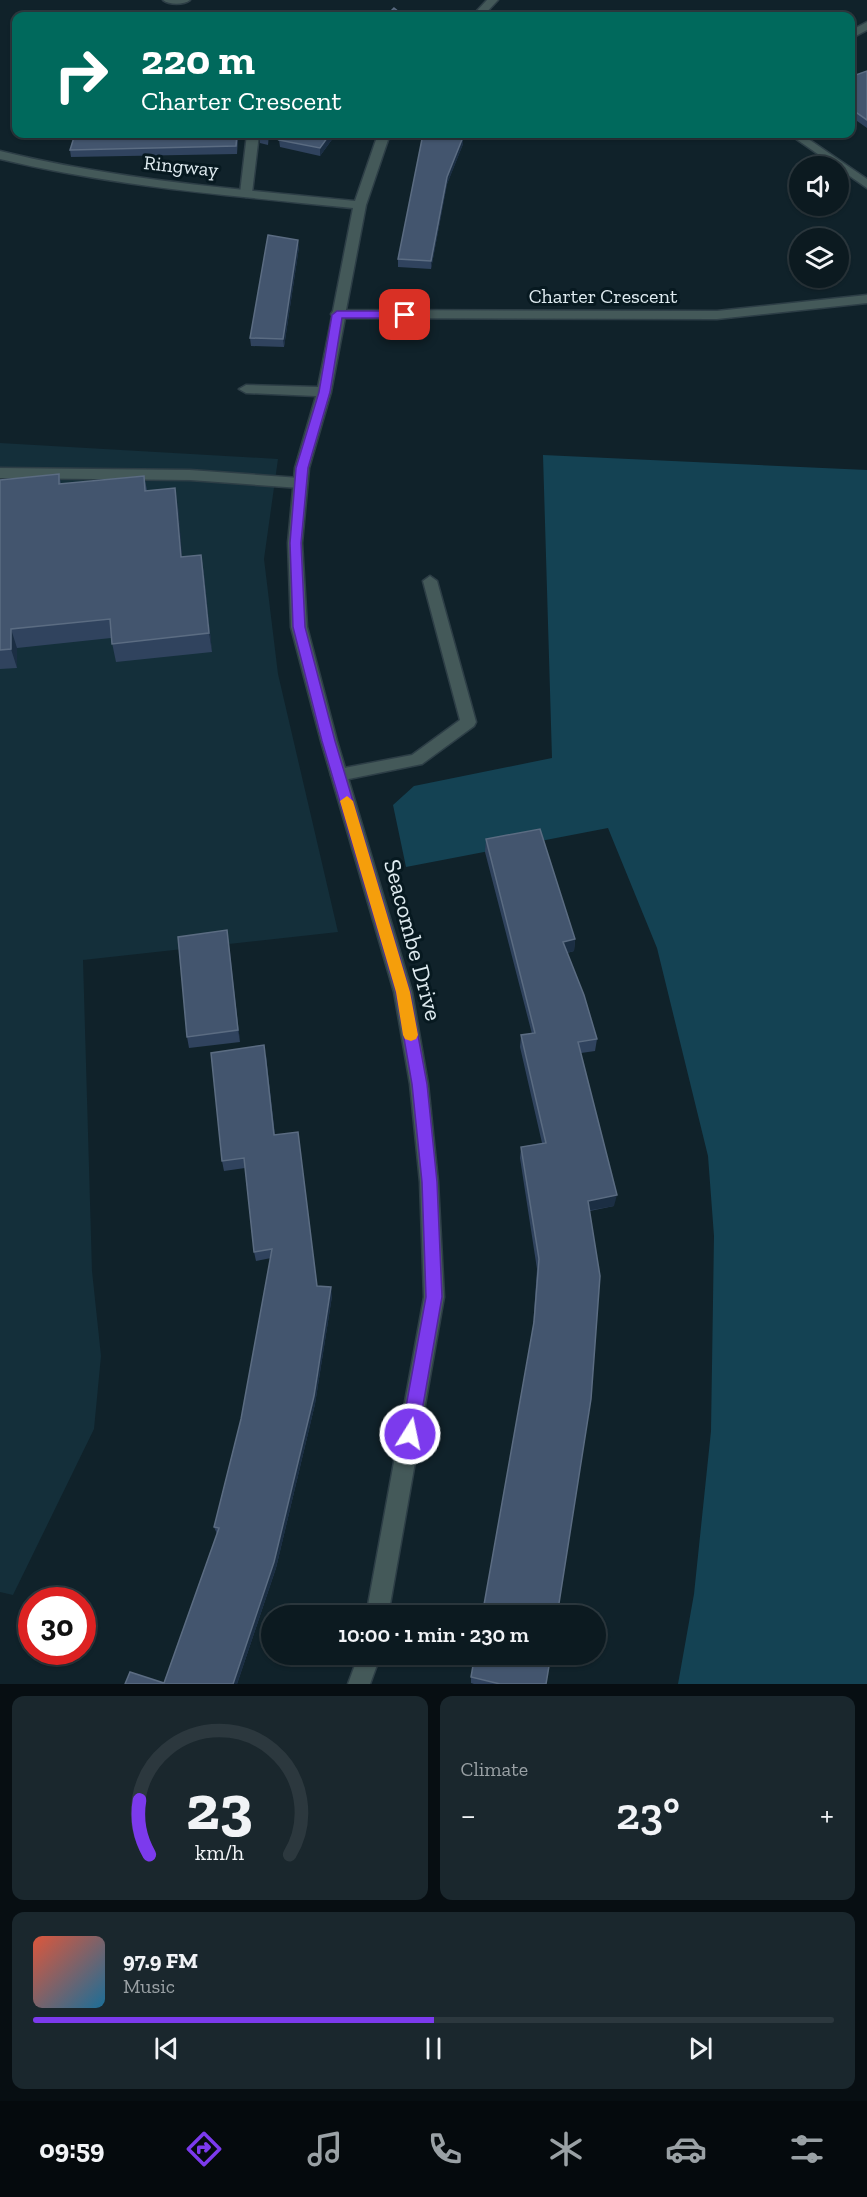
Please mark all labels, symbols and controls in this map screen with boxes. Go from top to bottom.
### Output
text: 220 m [141,34,255,85]
icon: right [42,36,120,114]
text: Charter Crescent [141,85,342,117]
street label: Ringway [142,150,220,182]
map controls [789,156,849,288]
button: sound [789,156,849,216]
button: layers [789,228,849,288]
street label: Charter Crescent [529,284,678,308]
pin [379,289,430,340]
icon: arrive [388,298,421,331]
street label: Seacombe Drive [378,856,449,1024]
position arrow [378,1402,442,1466]
speed limit sign: 30 [18,1587,96,1665]
text: 10:00 · 1 min · 230 m [338,1621,529,1648]
text: Climate [461,1757,528,1781]
text: 23 [186,1770,253,1845]
text: 23° [616,1787,680,1841]
text: − [461,1795,476,1834]
text: + [820,1795,834,1834]
text: km/h [195,1840,244,1865]
text: 97.9 FM [123,1947,198,1974]
text: Music [123,1974,175,1998]
icon: previous [150,2032,183,2065]
icon: pause [417,2032,450,2065]
icon: next [684,2032,717,2065]
icon: directions [183,2128,225,2170]
icon: music [304,2128,346,2170]
icon: phone [424,2128,466,2170]
icon: climate [545,2128,587,2170]
icon: car [665,2128,707,2170]
icon: filters [786,2128,828,2170]
text: 09:59 [39,2133,105,2165]

